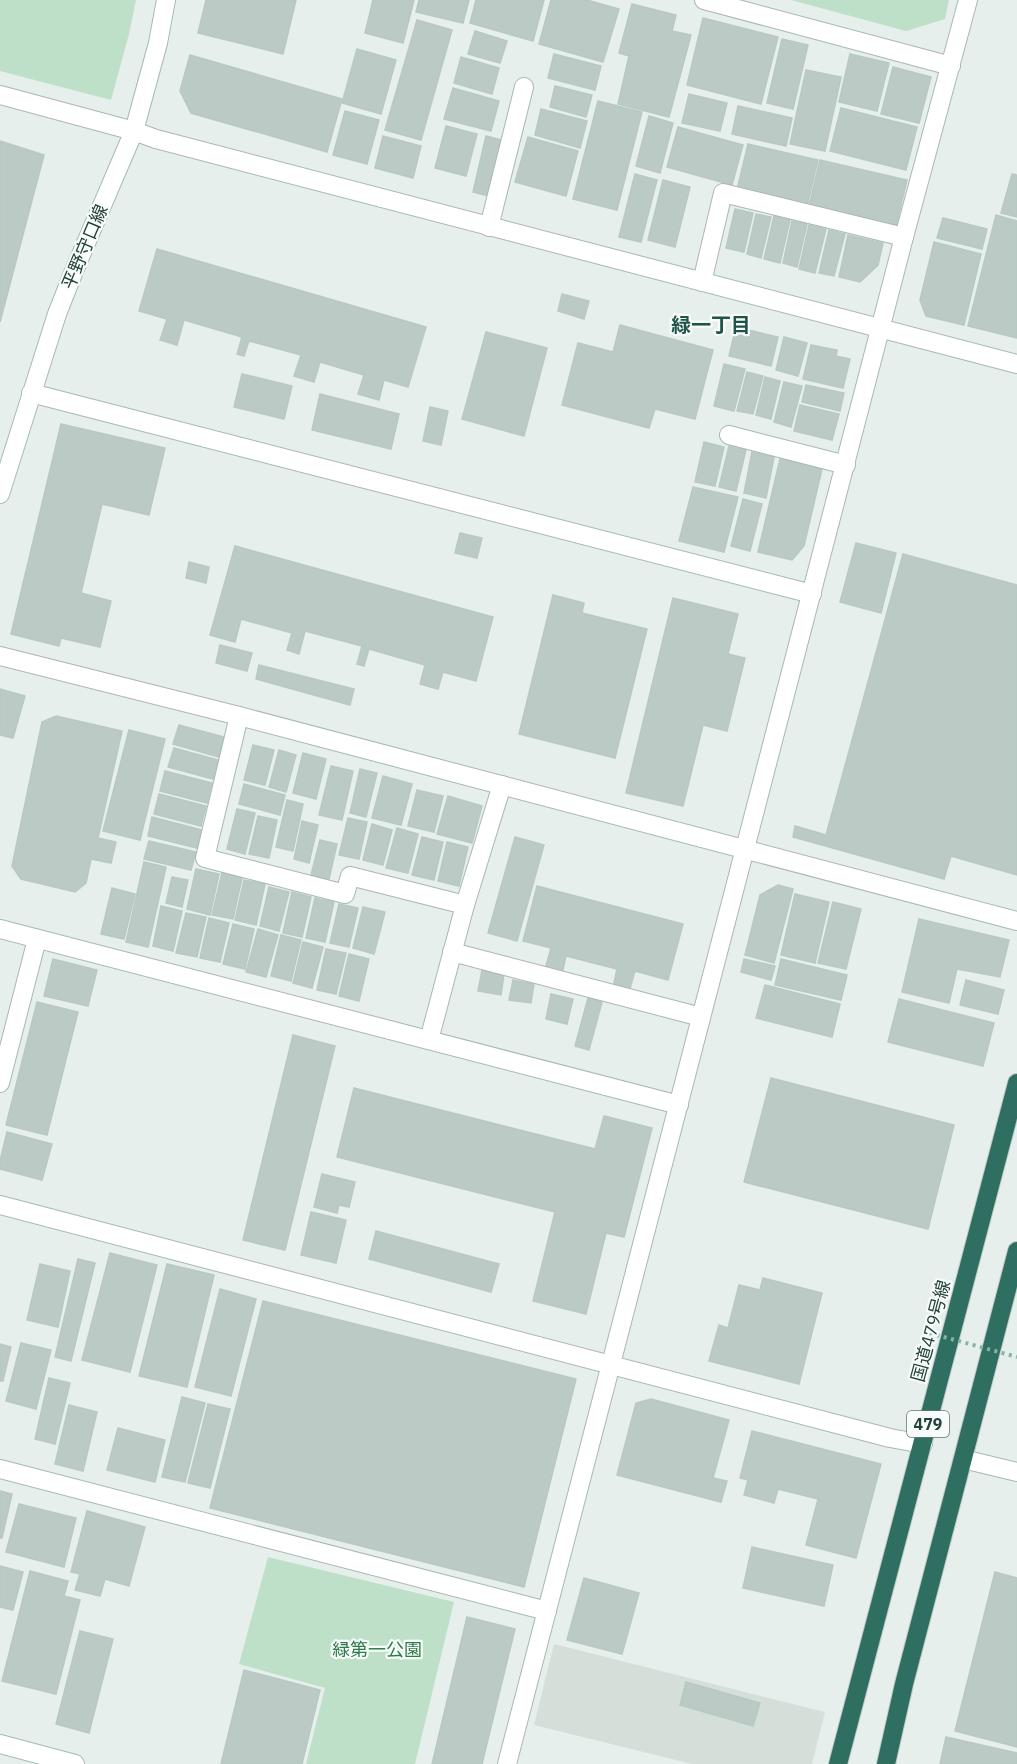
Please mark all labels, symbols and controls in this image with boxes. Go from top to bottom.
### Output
street label: 平野守口線 [56,201,113,293]
district label: 緑一丁目 [671,311,751,338]
street label: 国道479号線 [906,1277,955,1384]
road number: 479 [907,1411,949,1437]
park label: 緑第一公園 [332,1638,422,1661]

